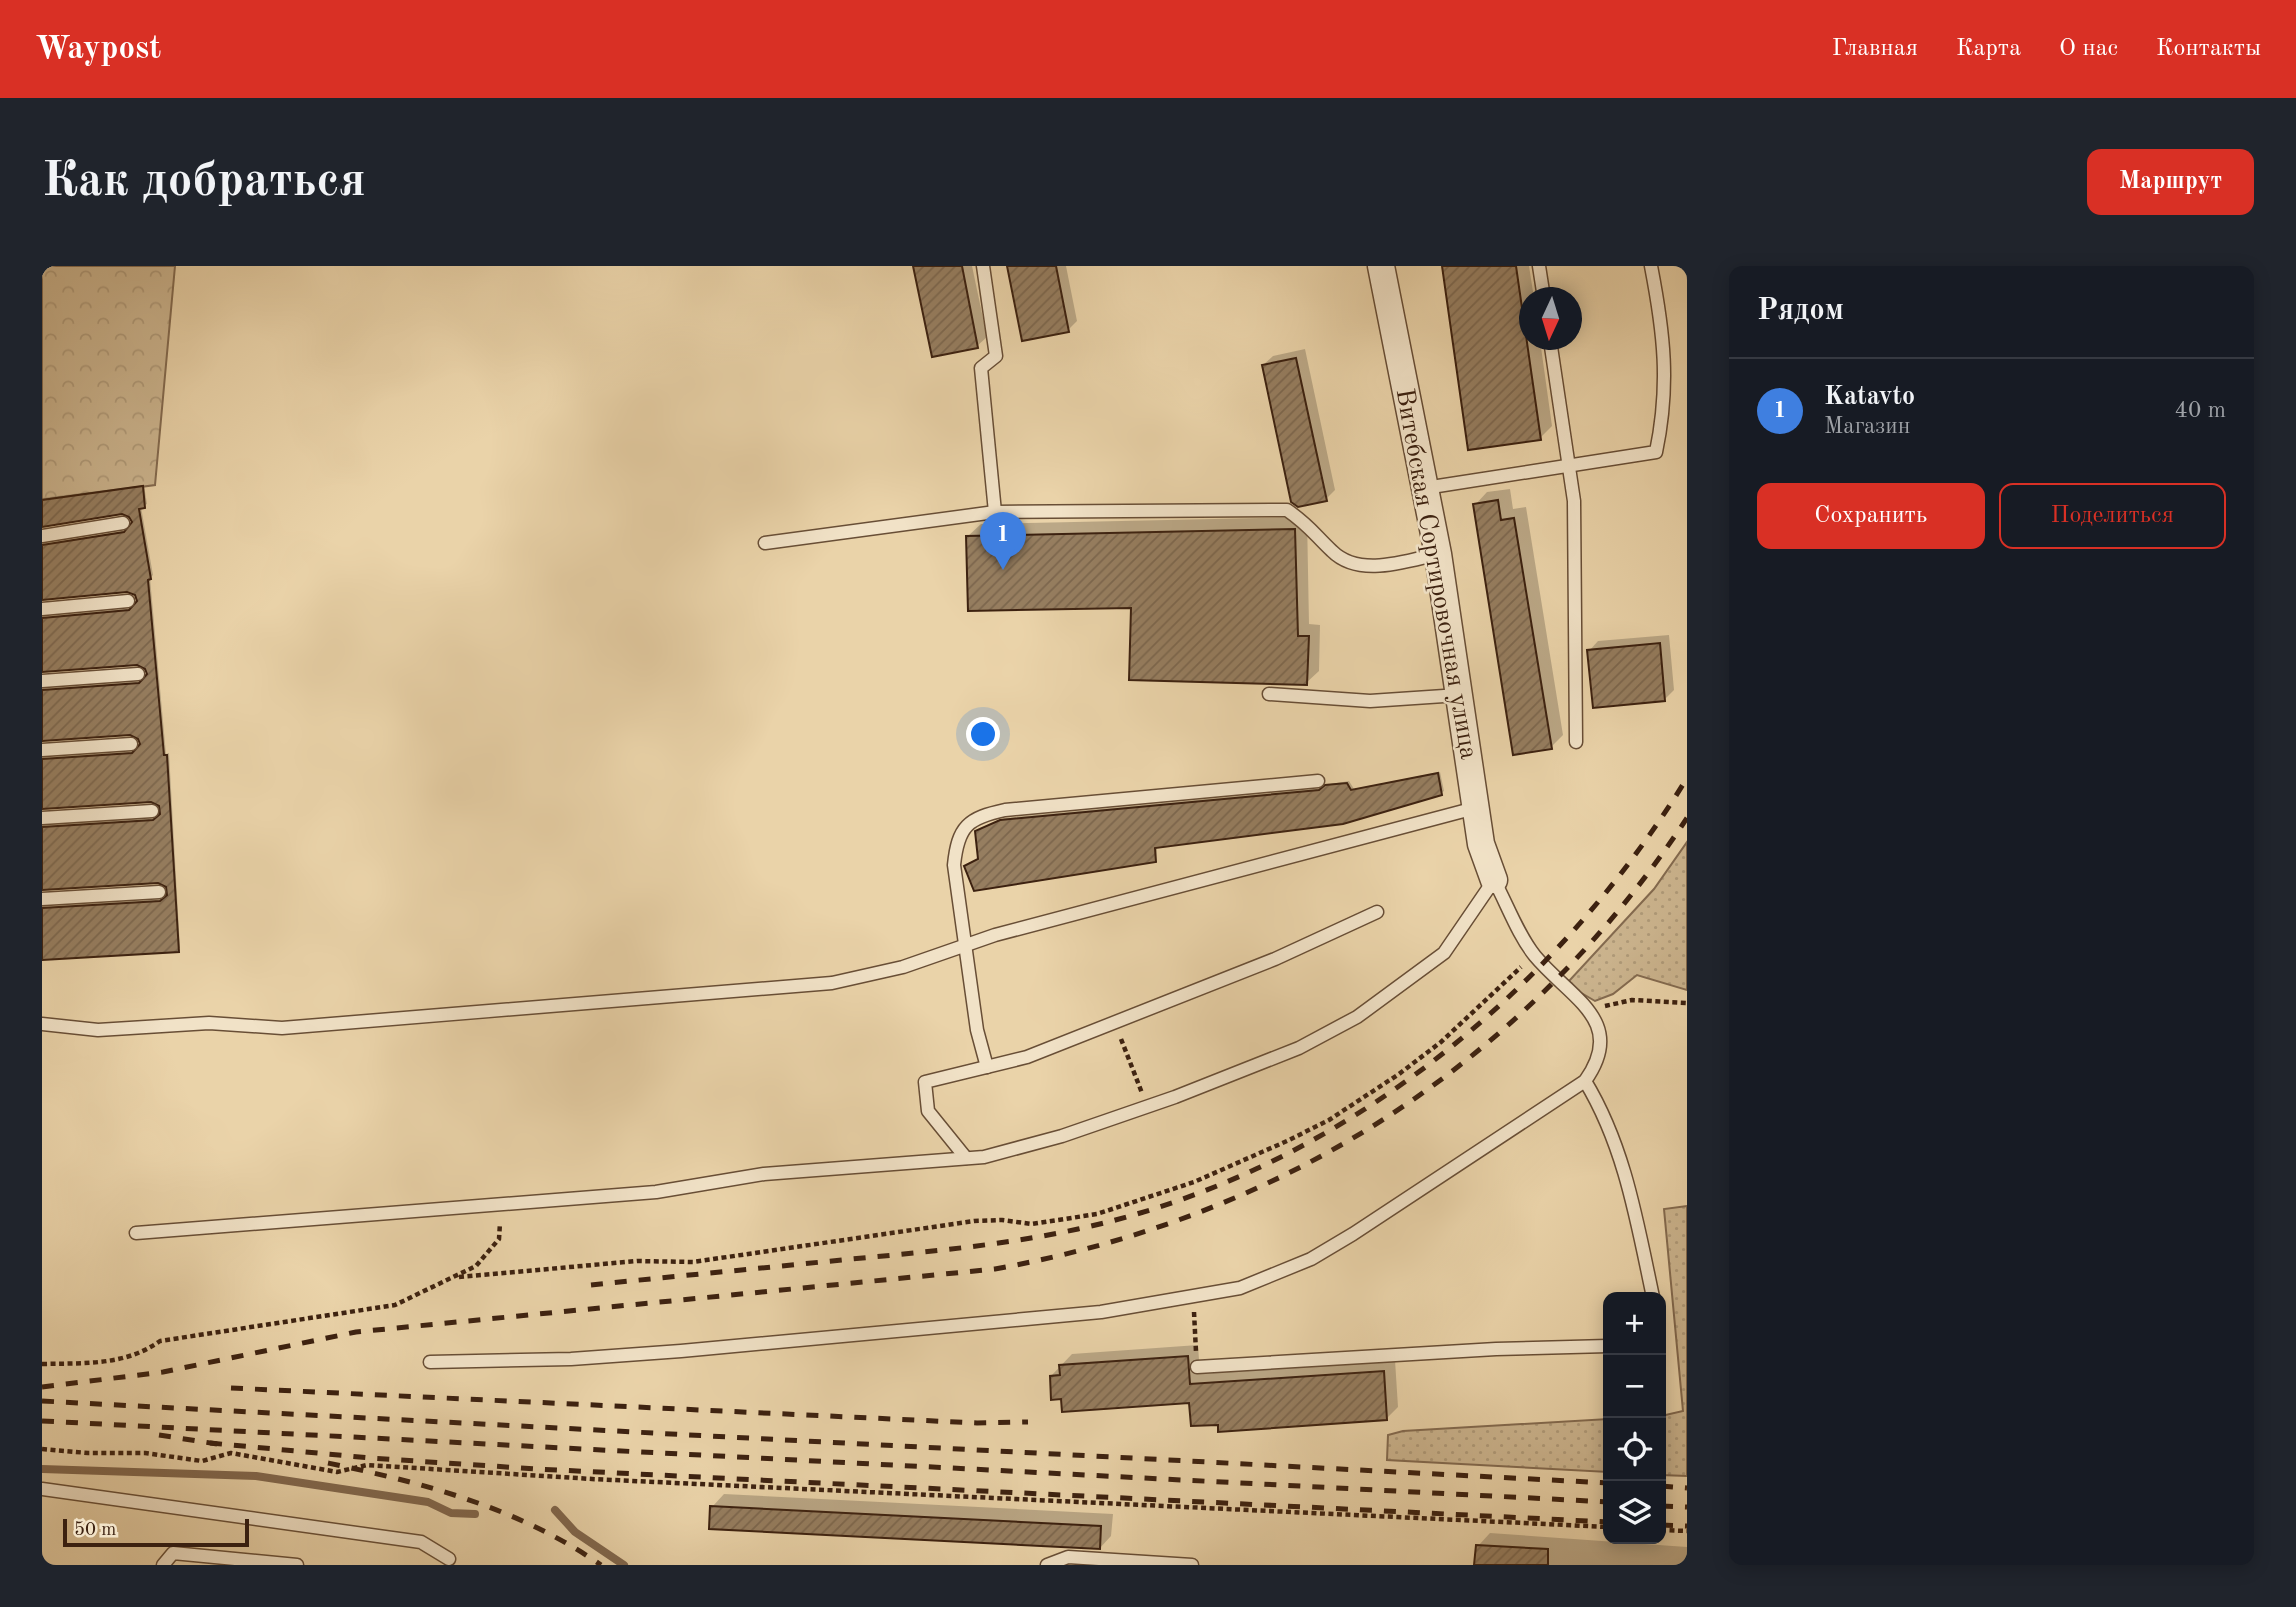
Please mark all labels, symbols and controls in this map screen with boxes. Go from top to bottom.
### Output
text: Waypost [35,33,161,66]
text: Главная [1832,37,1918,61]
text: Карта [1956,37,2021,61]
text: О нас [2059,37,2118,61]
text: Контакты [2156,37,2261,61]
button: Маршрут [2087,149,2254,215]
text: Как добраться [42,158,366,207]
north arrow [1519,287,1582,350]
text: Рядом [1757,296,1844,326]
text: Katavto [1824,384,1915,410]
street label: Витебская Сортировочная улица [1391,386,1481,762]
text: 1 [1773,399,1787,422]
text: 40 m [2175,399,2226,422]
text: Магазин [1824,415,1910,438]
button: Сохранить [1757,483,1985,549]
button: Поделиться [1999,483,2226,549]
pin: 1 [980,512,1026,570]
your location [966,717,1000,751]
map controls [1603,1292,1666,1544]
button: + [1603,1292,1666,1355]
button: − [1603,1355,1666,1418]
button: locate [1603,1418,1666,1481]
button: layers [1603,1481,1666,1544]
scale bar [63,1516,248,1548]
text: 50 m [74,1521,116,1540]

